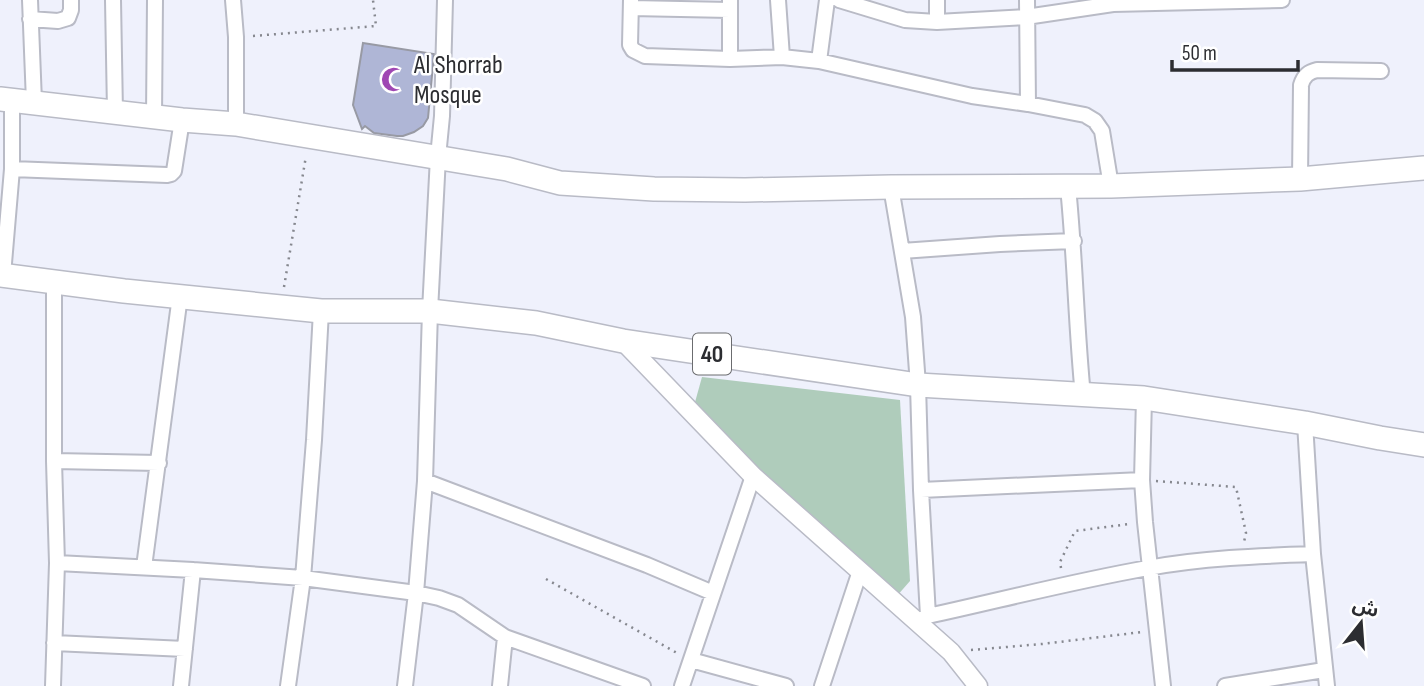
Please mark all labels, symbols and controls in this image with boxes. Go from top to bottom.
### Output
scale bar [1172,28,1298,72]
text: 50 m [1182,41,1217,66]
place label: Al Shorrab Mosque [413,50,503,111]
mosque icon: Al Shorrab Mosque [380,66,408,94]
road number: 40 [693,334,731,374]
north arrow [1326,588,1396,658]
text: ش [1350,593,1381,623]

